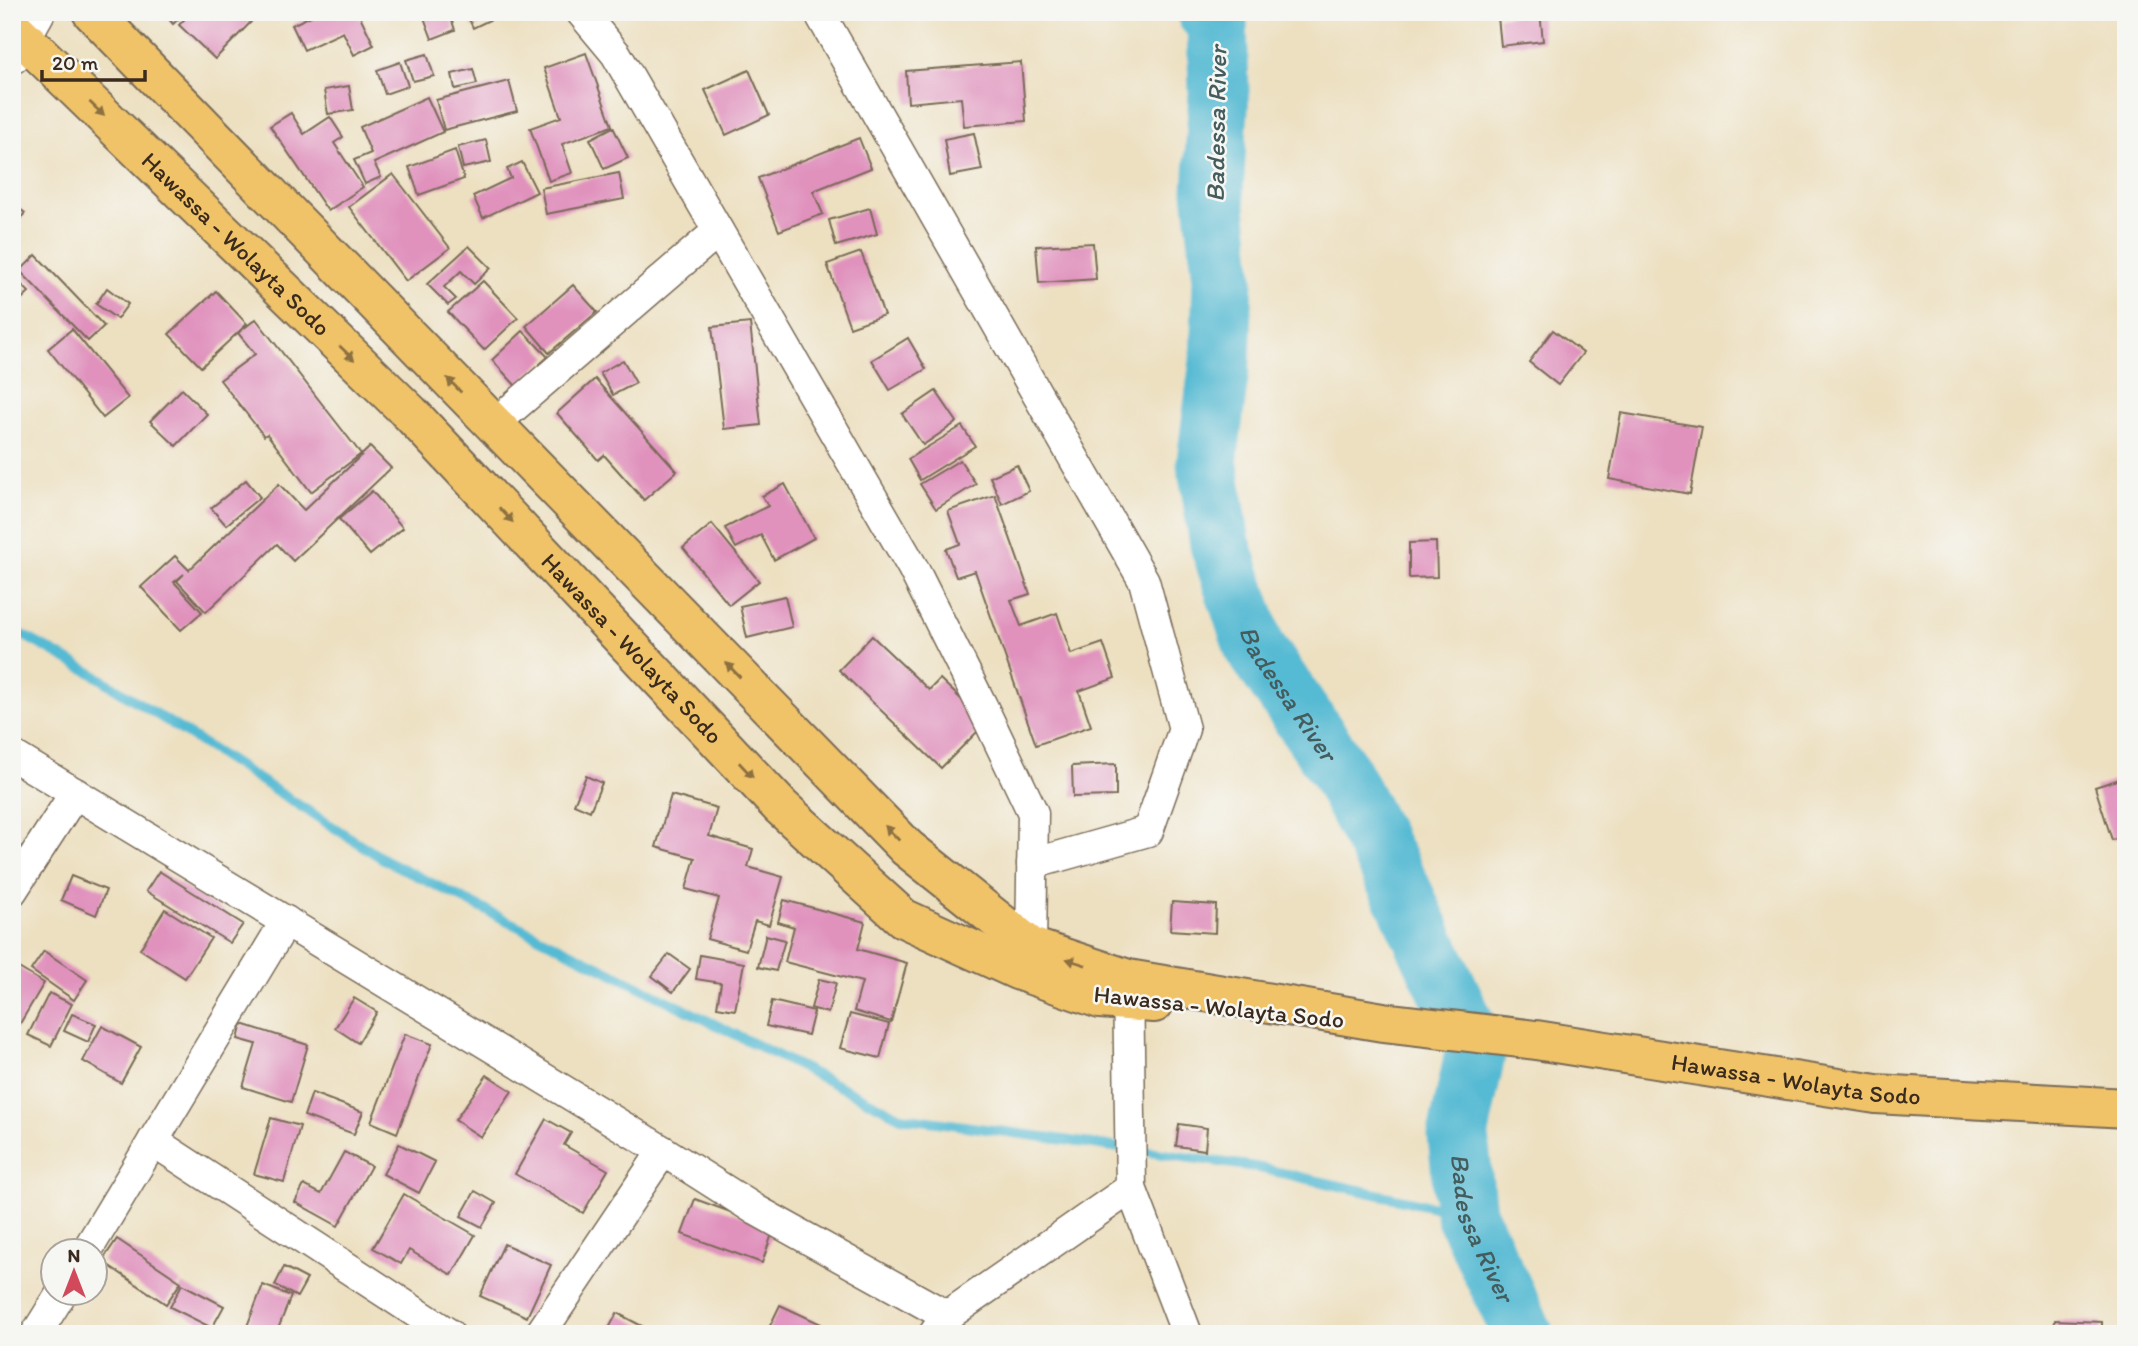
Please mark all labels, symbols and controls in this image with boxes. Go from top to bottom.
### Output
scale bar [42,38,145,82]
water label: Badessa River [1199,42,1233,202]
text: 20 m [52,50,99,75]
one-way arrow [88,100,105,117]
street label: Hawassa - Wolayta Sodo [136,146,337,342]
one-way arrow [339,344,356,361]
one-way arrow [446,377,462,393]
one-way arrow [498,507,515,524]
street label: Hawassa - Wolayta Sodo [535,547,729,750]
water label: Badessa River [1232,622,1346,770]
one-way arrow [724,662,741,679]
one-way arrow [738,761,754,778]
one-way arrow [884,825,900,841]
one-way arrow [1065,956,1086,967]
street label: Hawassa - Wolayta Sodo [1092,979,1346,1034]
street label: Hawassa - Wolayta Sodo [1669,1047,1921,1110]
water label: Badessa River [1444,1152,1523,1310]
north arrow [38,1238,108,1308]
text: N [68,1244,80,1267]

